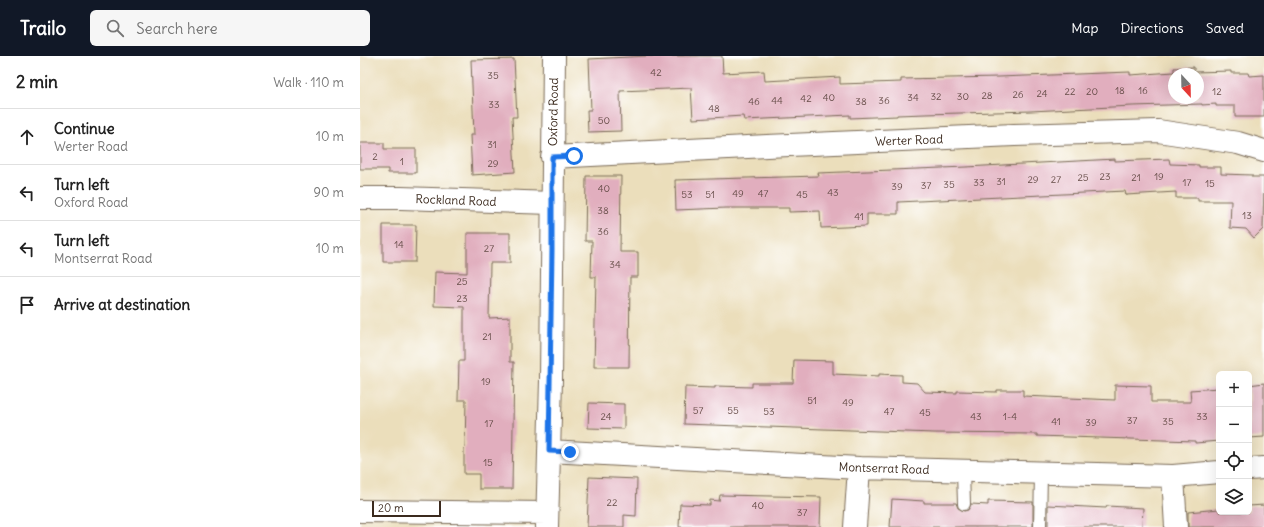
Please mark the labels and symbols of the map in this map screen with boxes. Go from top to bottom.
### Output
house number: 42 [650,66,662,79]
north arrow [1168,68,1204,104]
house number: 35 [487,69,499,82]
street label: Oxford Road [545,78,561,146]
house number: 18 [1115,84,1125,97]
house number: 16 [1138,84,1148,97]
house number: 22 [1065,85,1076,98]
house number: 20 [1086,85,1098,98]
house number: 12 [1212,85,1222,98]
house number: 24 [1036,87,1048,100]
house number: 26 [1012,88,1024,101]
house number: 28 [981,89,993,102]
house number: 32 [930,90,942,103]
house number: 30 [957,90,969,103]
house number: 40 [823,91,835,104]
house number: 34 [907,91,919,104]
house number: 42 [800,92,812,105]
house number: 44 [771,94,783,107]
house number: 36 [878,94,890,107]
house number: 46 [748,95,760,108]
house number: 38 [855,95,867,108]
house number: 33 [488,98,500,111]
house number: 48 [708,102,720,115]
house number: 50 [598,114,610,127]
street label: Werter Road [875,131,943,149]
house number: 31 [487,138,497,151]
route start [565,147,583,165]
house number: 2 [372,150,378,163]
house number: 1 [400,155,404,168]
house number: 29 [487,157,499,170]
house number: 23 [1099,170,1111,183]
house number: 19 [1154,170,1164,183]
house number: 25 [1077,171,1089,184]
house number: 21 [1131,171,1141,184]
house number: 29 [1027,173,1039,186]
house number: 27 [1051,173,1061,186]
house number: 31 [996,175,1006,188]
house number: 33 [973,176,985,189]
house number: 17 [1183,176,1192,189]
house number: 15 [1205,177,1215,190]
house number: 35 [943,178,955,191]
house number: 37 [921,179,931,192]
house number: 39 [891,180,903,193]
house number: 40 [598,182,610,195]
house number: 43 [827,186,839,199]
house number: 49 [732,187,744,200]
house number: 47 [758,187,768,200]
house number: 53 [681,188,693,201]
house number: 51 [705,188,715,201]
house number: 45 [796,188,808,201]
street label: Rockland Road [415,191,497,209]
house number: 38 [597,204,609,217]
house number: 13 [1242,209,1252,222]
house number: 41 [854,210,864,223]
house number: 36 [597,225,609,238]
house number: 14 [394,238,404,251]
house number: 27 [484,242,494,255]
house number: 34 [609,258,621,271]
house number: 25 [456,275,468,288]
house number: 23 [456,292,468,305]
house number: 21 [482,330,492,343]
house number: 19 [481,375,491,388]
house number: 51 [807,394,817,407]
house number: 49 [842,396,854,409]
house number: 57 [693,404,703,417]
house number: 55 [727,404,739,417]
house number: 53 [763,405,775,418]
house number: 47 [884,405,894,418]
house number: 45 [919,406,931,419]
house number: 24 [600,410,612,423]
house number: 43 [970,410,982,423]
house number: 1-4 [1003,410,1017,423]
house number: 33 [1196,410,1208,423]
house number: 37 [1127,414,1137,427]
house number: 41 [1051,415,1061,428]
house number: 35 [1162,415,1174,428]
house number: 39 [1085,416,1097,429]
house number: 17 [485,417,494,430]
route end [561,443,579,461]
house number: 15 [483,456,493,469]
street label: Montserrat Road [838,459,930,477]
house number: 22 [607,496,618,509]
scale bar [372,499,441,518]
house number: 40 [752,499,764,512]
house number: 37 [797,506,807,519]

